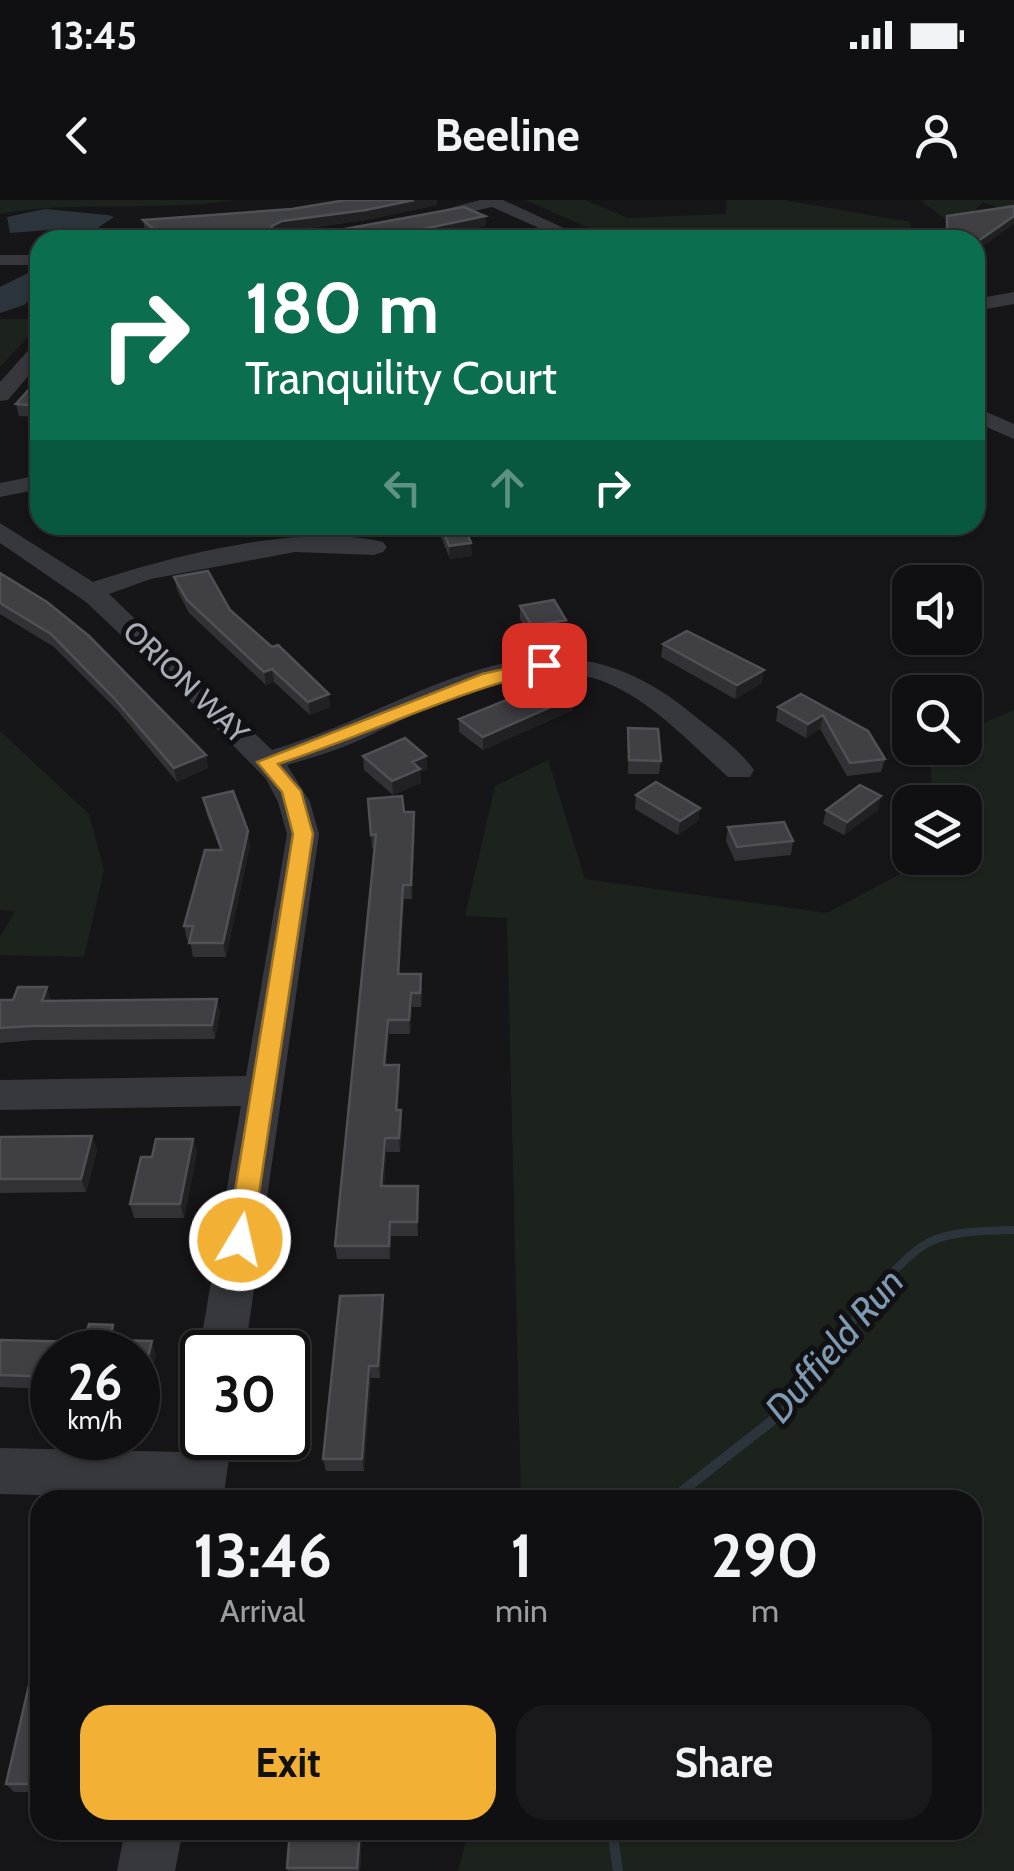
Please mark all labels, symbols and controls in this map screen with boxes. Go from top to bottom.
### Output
text: 13:45 [50,12,137,59]
icon: back [50,108,105,163]
text: Beeline [434,108,580,162]
icon: person [909,108,964,163]
text: 180 m [245,265,439,351]
icon: right [80,270,210,400]
text: Tranquility Court [245,351,557,405]
icon: left [375,460,430,515]
icon: ahead [480,460,535,515]
icon: right [585,460,640,515]
map controls [892,565,982,875]
button: sound [892,565,982,655]
street label: ORION WAY [115,613,257,752]
pin [502,623,587,708]
icon: arrive [517,638,572,693]
button: search [892,675,982,765]
button: layers [892,785,982,875]
position arrow [188,1188,292,1292]
water label: Duffield Run [755,1259,913,1431]
speed limit sign: 30 [180,1330,310,1460]
text: 26 [68,1352,122,1413]
text: km/h [68,1405,122,1435]
text: 13:46 [193,1519,332,1592]
text: 1 [510,1519,533,1592]
text: 290 [711,1519,819,1592]
text: Arrival [220,1591,305,1630]
text: min [495,1591,548,1630]
text: m [751,1591,779,1630]
button: Exit [80,1705,496,1820]
button: Share [516,1705,932,1820]

